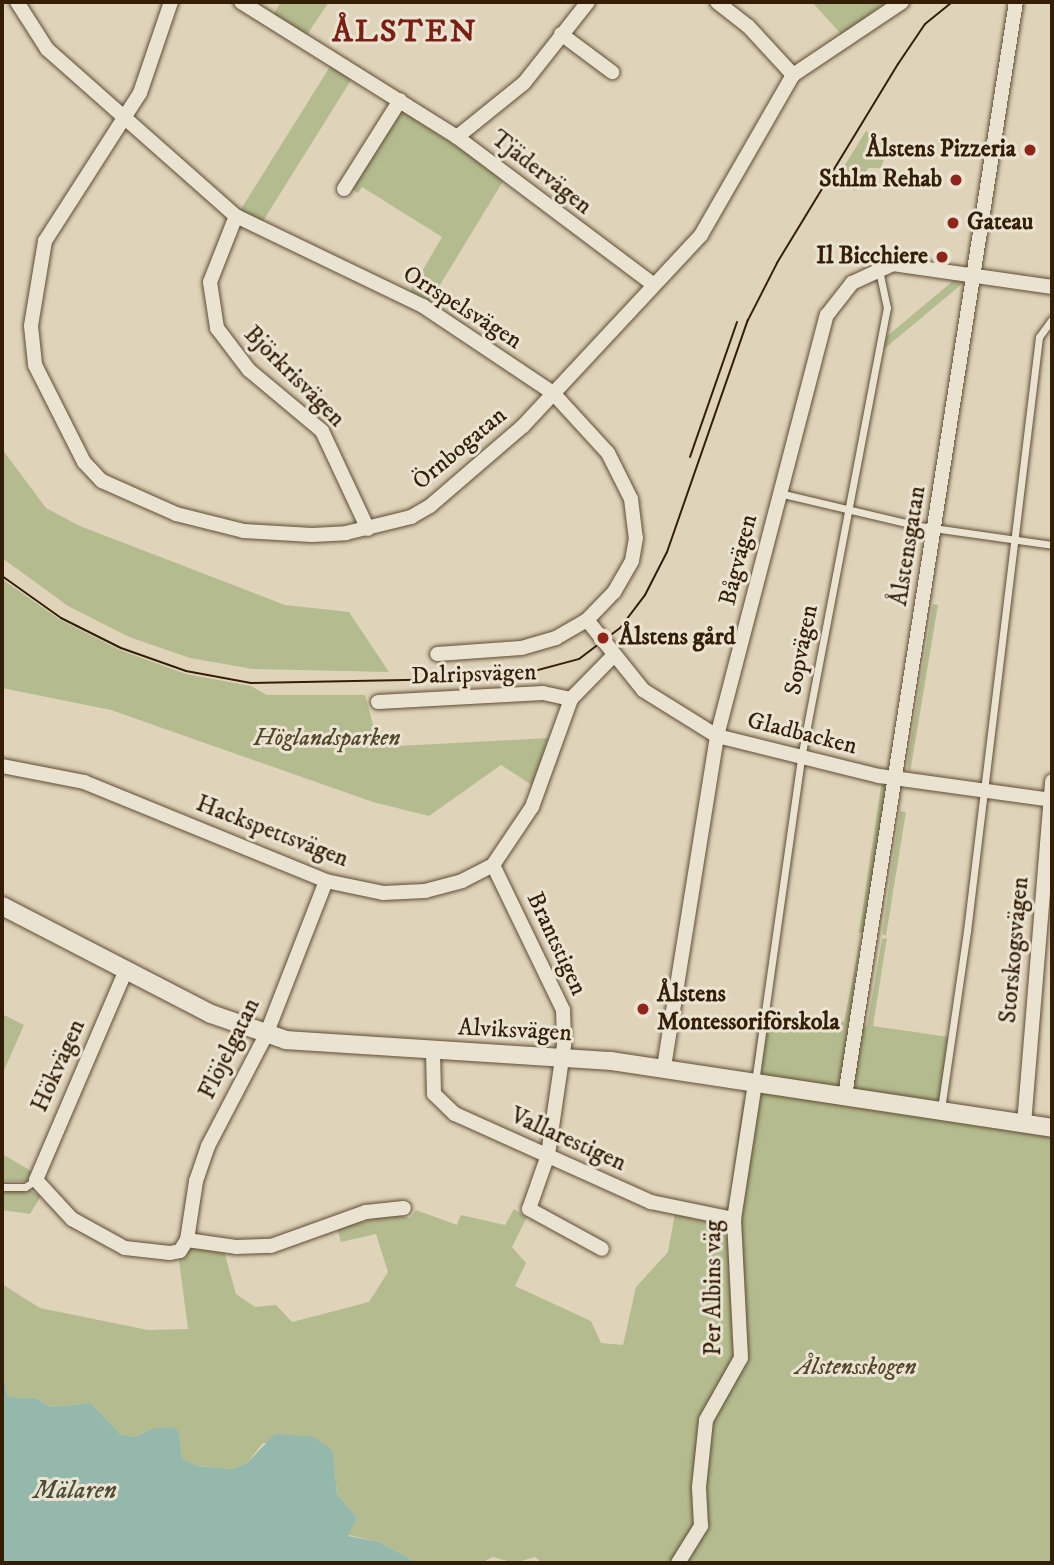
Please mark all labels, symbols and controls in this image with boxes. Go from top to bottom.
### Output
district label: ÅLSTEN [333,13,477,51]
street label: Tjädervägen [485,125,597,221]
place label: Ålstens Pizzeria [866,136,1016,164]
marker: Ålstens Pizzeria [1022,142,1038,158]
place label: Sthlm Rehab [819,166,942,194]
marker: Sthlm Rehab [948,172,964,188]
place label: Gateau [967,209,1033,237]
marker: Gateau [945,215,961,231]
place label: Il Bicchiere [816,243,928,271]
marker: Il Bicchiere [934,249,950,265]
street label: Orrspelsvägen [397,260,527,356]
street label: Björkrisvägen [237,320,351,434]
street label: Örnbogatan [407,401,513,497]
street label: Ålstensgatan [885,484,933,608]
street label: Bågvägen [714,512,764,608]
street label: Sopvägen [779,602,825,698]
place label: Ålstens gård [619,624,736,652]
marker: Ålstens gård [593,628,613,648]
street label: Dalripsvägen [411,658,537,692]
street label: Gladbacken [744,706,860,762]
park label: Höglandsparken [253,725,401,753]
street label: Hackspettsvägen [192,790,352,874]
street label: Storskogsvägen [994,876,1036,1024]
street label: Brantstigen [520,888,592,1000]
place label: Ålstens Montessoriförskola [657,981,840,1037]
street label: Flöjelgatan [193,994,267,1104]
marker: Ålstens Montessoriförskola [635,1001,651,1017]
street label: Alviksvägen [457,1014,573,1048]
street label: Hökvägen [26,1015,92,1117]
street label: Vallarestigen [506,1102,630,1178]
street label: Per Albins väg [700,1220,728,1356]
park label: Ålstensskogen [796,1354,916,1382]
water label: Mälaren [33,1475,117,1507]

